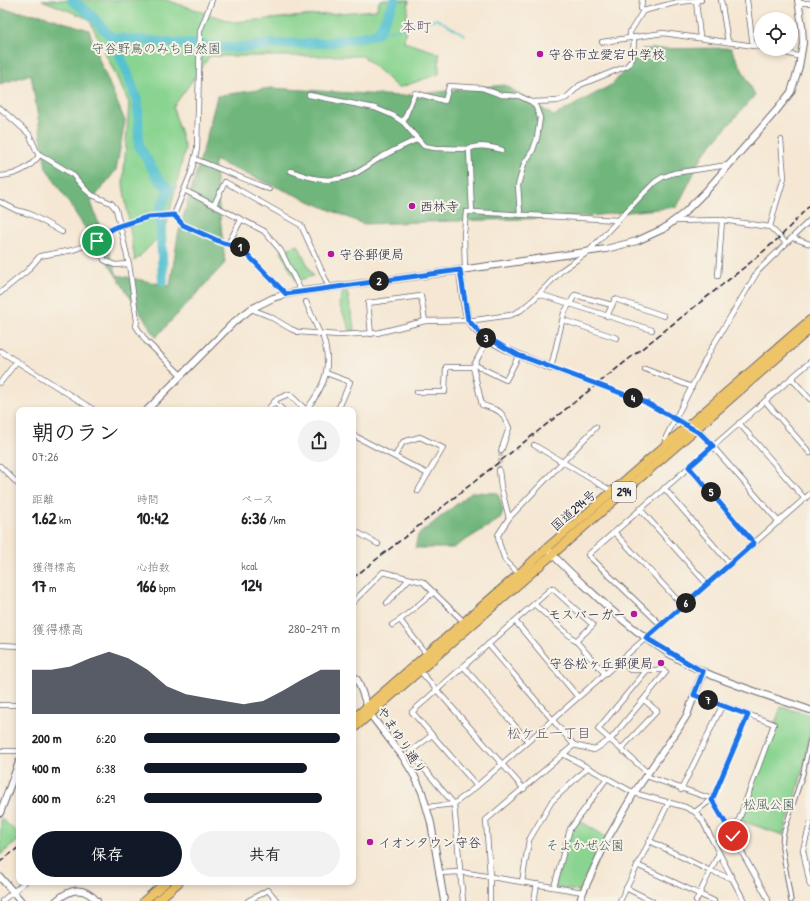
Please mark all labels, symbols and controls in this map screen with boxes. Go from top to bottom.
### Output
map controls [754,12,798,56]
button: locate [754,12,798,56]
district label: 本町 [401,16,432,37]
park label: 守谷野鳥のみち自然園 [91,39,221,57]
place label: 守谷市立愛宕中学校 [548,45,665,63]
marker: 守谷市立愛宕中学校 [535,49,545,59]
place label: 西林寺 [420,197,459,215]
marker: 西林寺 [407,201,417,211]
pin [80,224,114,258]
icon: arrive [86,230,108,252]
pin: 1 [230,237,250,257]
text: 1 [238,240,242,254]
place label: 守谷郵便局 [339,245,404,263]
marker: 守谷郵便局 [326,249,336,259]
pin: 2 [369,271,389,291]
text: 2 [376,274,382,288]
pin: 3 [476,328,496,348]
text: 3 [484,331,488,345]
pin: 4 [623,388,643,408]
text: 4 [631,391,635,405]
text: 朝のラン [32,417,120,447]
button: share [298,420,340,462]
text: 07:26 [32,447,59,465]
road number: 294 [612,482,636,502]
pin: 5 [701,482,721,502]
street label: 国道294号 [546,485,600,535]
text: 5 [709,485,713,499]
text: 距離 [32,492,54,506]
text: 時間 [137,492,159,506]
text: ペース [241,492,274,506]
text: 1.62 [32,506,57,529]
text: 10:42 [137,506,169,529]
text: 6:36 [241,506,266,529]
text: km [57,513,71,527]
text: /km [266,513,286,527]
text: kcal [241,559,257,573]
text: 獲得標高 [32,560,76,574]
text: 心拍数 [137,560,170,574]
text: 124 [241,573,262,596]
text: 17 [32,574,47,597]
text: 166 [137,574,156,597]
text: m [47,581,57,595]
text: bpm [156,581,176,595]
pin: 6 [676,593,696,613]
text: 6 [684,596,688,610]
place label: モスバーガー [548,605,626,623]
marker: モスバーガー [629,609,639,619]
text: 280–297 m [288,619,340,637]
text: 獲得標高 [32,620,84,638]
place label: 守谷松ヶ丘郵便局 [549,654,653,672]
marker: 守谷松ヶ丘郵便局 [656,658,666,668]
pin: 7 [698,690,718,710]
text: 7 [705,693,711,707]
street label: やまゆり通り [373,702,431,778]
district label: 松ケ丘一丁目 [507,723,591,742]
text: 200 m [32,729,62,747]
text: 6:20 [96,729,116,747]
text: 400 m [32,759,60,777]
text: 6:38 [96,759,116,777]
text: 600 m [32,789,61,807]
text: 6:29 [96,789,115,807]
park label: 松風公園 [743,795,795,813]
pin [716,819,750,853]
icon: check [722,825,744,847]
button: 保存 [32,831,182,877]
button: 共有 [190,831,340,877]
place label: イオンタウン守谷 [378,833,481,851]
park label: そよかぜ公園 [546,836,624,854]
marker: イオンタウン守谷 [365,837,375,847]

